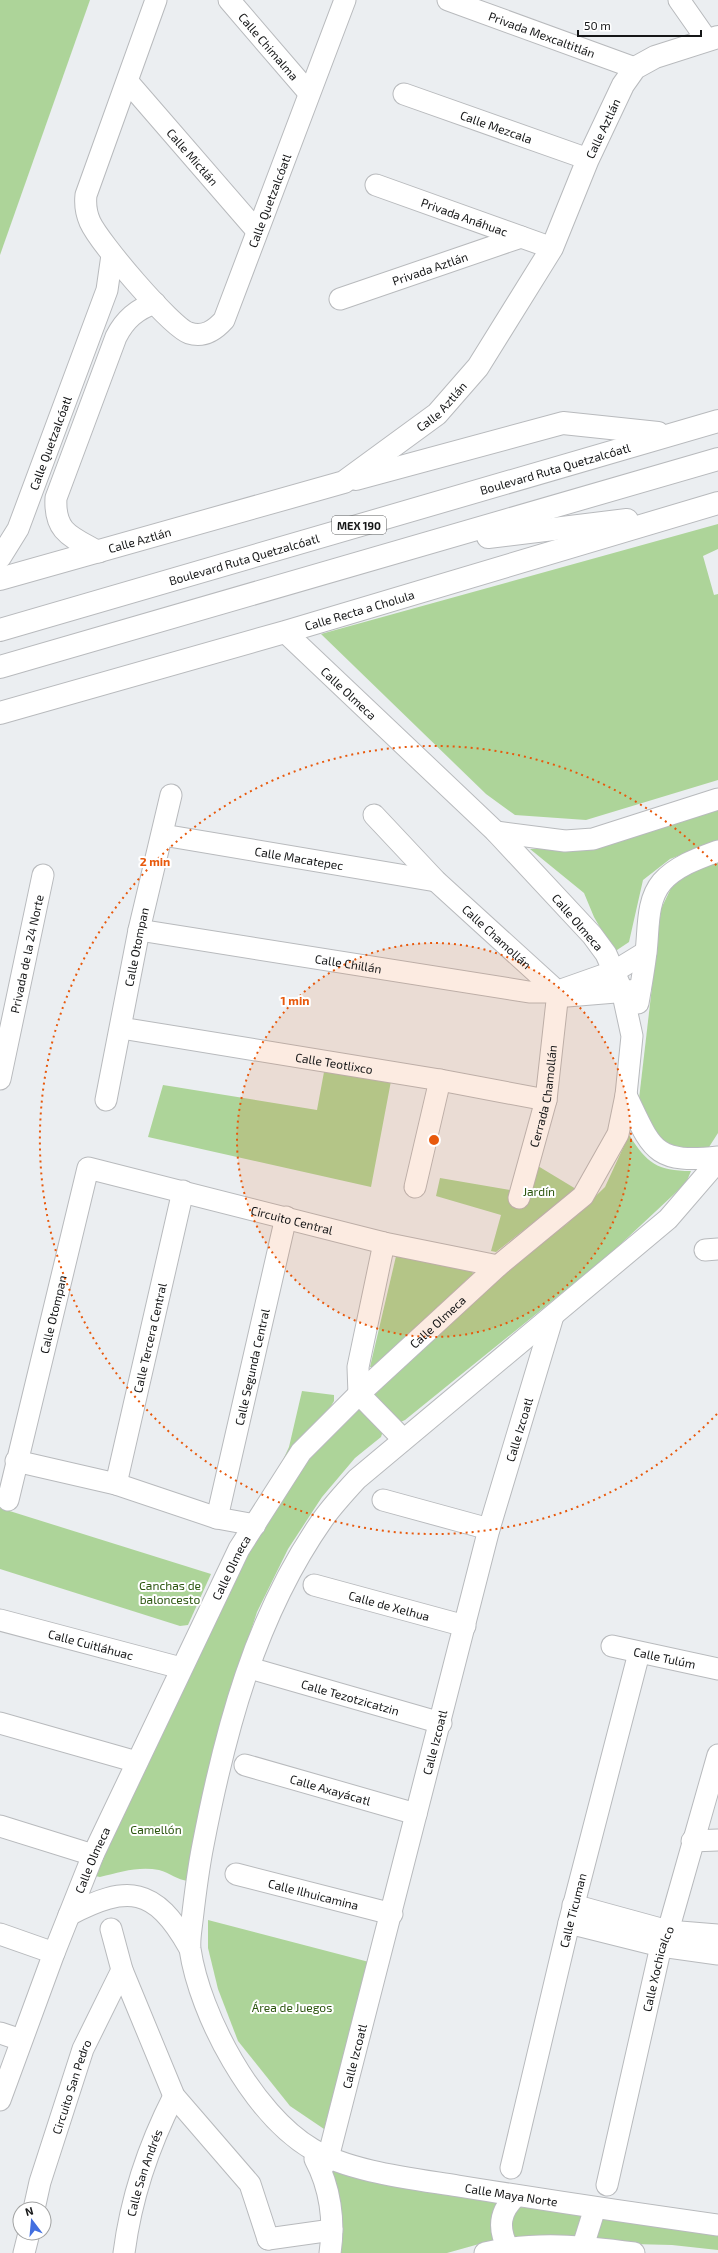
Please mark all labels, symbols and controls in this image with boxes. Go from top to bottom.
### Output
street label: Privada Mexcaltitlán [487,8,597,60]
street label: Calle Chimalma [236,10,302,83]
scale bar [578,12,701,38]
text: 50 m [584,18,611,32]
street label: Calle Aztlán [582,96,623,161]
street label: Calle Mezcala [458,107,534,146]
street label: Calle Mictlán [164,125,221,188]
street label: Calle Quetzalcóatl [245,151,293,249]
street label: Privada Anáhuac [419,195,510,239]
street label: Privada Aztlán [390,249,470,288]
street label: Calle Aztlán [413,379,469,434]
street label: Calle Quetzalcóatl [26,394,74,492]
street label: Boulevard Ruta Quetzalcóatl [478,440,632,497]
road number: MEX 190 [332,516,386,534]
street label: Calle Aztlán [106,524,173,555]
street label: Boulevard Ruta Quetzalcóatl [167,530,321,588]
street label: Calle Recta a Cholula [303,587,416,633]
street label: Calle Olmeca [318,664,380,722]
street label: Calle Macatepec [254,844,345,872]
text: 2 min [140,854,170,868]
street label: Calle Olmeca [550,891,606,953]
street label: Privada de la 24 Norte [7,893,46,1014]
street label: Calle Chamollán [460,902,534,971]
street label: Calle Otompan [121,906,151,988]
street label: Calle Chillán [314,951,383,975]
text: 1 min [281,993,309,1007]
street label: Cerrada Chamollán [526,1044,559,1149]
street label: Calle Teotlixco [294,1050,374,1076]
centre of rings [427,1133,441,1147]
park label: Jardín [523,1184,555,1198]
street label: Circuito Central [250,1203,335,1237]
street label: Calle Otompan [37,1274,69,1355]
street label: Calle Tercera Central [130,1281,169,1394]
street label: Calle Olmeca [407,1293,468,1351]
street label: Calle Segunda Central [231,1307,272,1427]
street label: Calle Izcoatl [503,1395,535,1463]
street label: Calle Olmeca [209,1532,253,1602]
park label: Canchas de baloncesto [139,1578,201,1606]
street label: Calle de Xelhua [347,1588,431,1623]
street label: Calle Cuitláhuac [47,1626,135,1662]
street label: Calle Tulúm [632,1644,697,1671]
street label: Calle Tezotzicatzin [300,1676,401,1718]
street label: Calle Izcoatl [419,1708,450,1776]
street label: Calle Axayácatl [289,1771,373,1808]
park label: Camellón [130,1822,182,1836]
street label: Calle Olmeca [72,1825,112,1895]
street label: Calle Ticuman [556,1872,589,1949]
street label: Calle Ilhuicamina [267,1876,360,1912]
street label: Calle Xochicalco [639,1925,676,2013]
park label: Área de Juegos [252,2000,332,2014]
street label: Calle Izcoatl [339,2022,369,2090]
street label: Circuito San Pedro [49,2037,94,2136]
street label: Calle San Andrés [124,2127,165,2218]
street label: Calle Maya Norte [464,2180,559,2209]
north arrow [12,2201,52,2241]
text: N [23,2204,35,2218]

